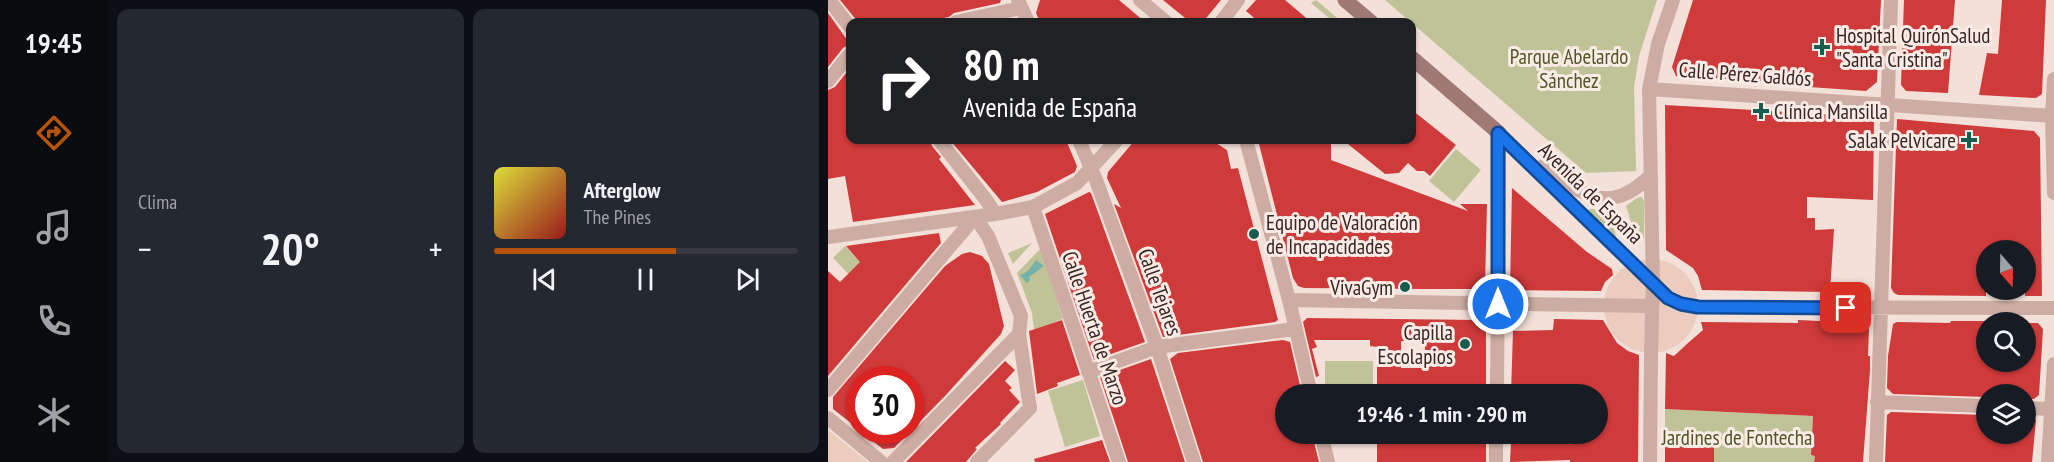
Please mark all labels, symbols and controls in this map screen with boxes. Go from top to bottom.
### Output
place label: Hospital QuirónSalud "Santa Cristina" [1836,22,1990,73]
text: 19:45 [25,26,83,60]
text: 80 m [963,37,1040,92]
marker: Hospital QuirónSalud "Santa Cristina" [1813,38,1831,56]
icon: right [864,42,942,120]
park label: Parque Abelardo Sánchez [1510,43,1628,94]
street label: Calle Pérez Galdós [1678,56,1812,92]
text: Avenida de España [963,90,1137,124]
place label: Clínica Mansilla [1774,98,1888,125]
marker: Clínica Mansilla [1752,102,1770,120]
icon: directions [33,112,75,154]
place label: Salak Pelvicare [1848,127,1956,154]
marker: Salak Pelvicare [1960,131,1978,149]
street label: Avenida de España [1533,136,1649,250]
text: Afterglow [584,176,660,204]
text: Clima [138,189,177,215]
text: The Pines [584,204,651,230]
icon: music [33,206,75,248]
place label: Equipo de Valoración de Incapacidades [1266,209,1418,260]
text: 20° [261,219,320,277]
text: − [138,227,152,270]
text: + [429,227,443,270]
marker: Equipo de Valoración de Incapacidades [1247,227,1261,241]
north arrow [1976,240,2036,300]
map controls [1976,240,2036,444]
street label: Calle Tejares [1132,245,1188,339]
street label: Calle Huerta de Marzo [1056,248,1134,408]
icon: previous [528,263,561,296]
icon: pause [629,263,662,296]
icon: next [731,263,764,296]
position arrow [1466,272,1530,336]
place label: VivaGym [1329,274,1393,301]
marker: VivaGym [1398,280,1412,294]
pin [1820,282,1871,333]
icon: arrive [1829,291,1862,324]
icon: phone [33,300,75,342]
button: search [1976,312,2036,372]
place label: Capilla Escolapios [1378,319,1453,370]
marker: Capilla Escolapios [1458,337,1472,351]
speed limit sign: 30 [846,366,924,444]
button: layers [1976,384,2036,444]
icon: climate [33,394,75,436]
text: 19:46 · 1 min · 290 m [1356,400,1527,428]
park label: Jardines de Fontecha [1661,424,1812,451]

